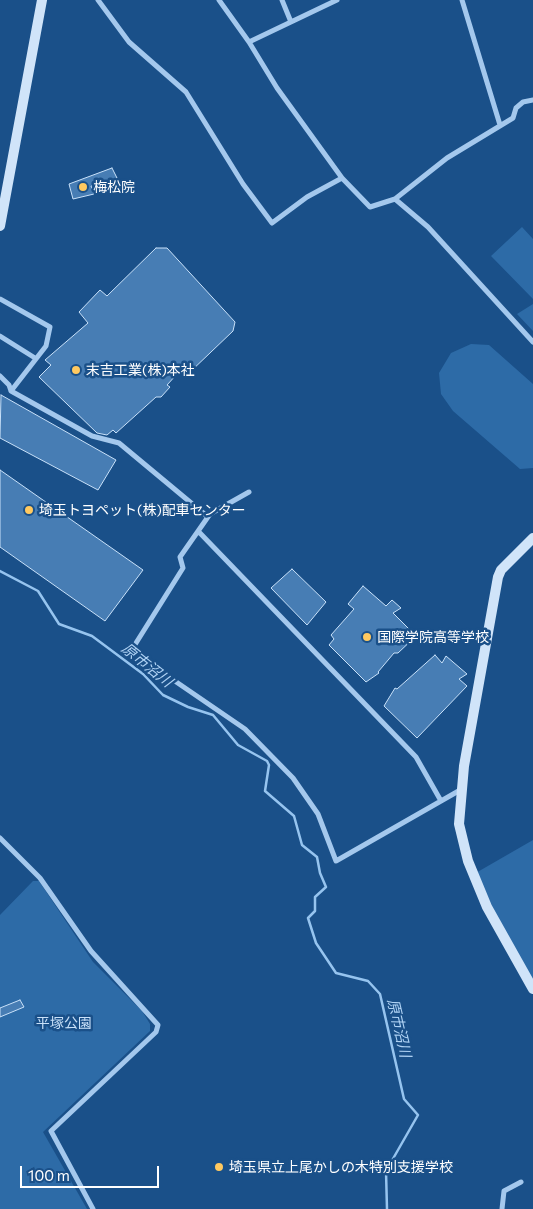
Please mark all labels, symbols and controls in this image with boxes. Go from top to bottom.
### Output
place label: 梅松院 [93,179,135,195]
marker: 梅松院 [77,181,89,193]
place label: 末吉工業(株)本社 [86,362,195,378]
marker: 末吉工業(株)本社 [70,364,82,376]
place label: 埼玉トヨペット(株)配車センター [39,502,246,518]
marker: 埼玉トヨペット(株)配車センター [23,504,35,516]
place label: 国際学院高等学校 [377,629,489,645]
marker: 国際学院高等学校 [361,631,373,643]
water label: 原市沼川 [118,639,176,691]
water label: 原市沼川 [383,997,415,1059]
park label: 平塚公園 [36,1015,92,1031]
scale bar [22,1156,161,1188]
place label: 埼玉県立上尾かしの木特別支援学校 [229,1159,453,1175]
marker: 埼玉県立上尾かしの木特別支援学校 [213,1161,225,1173]
text: 100 m [28,1166,70,1184]

